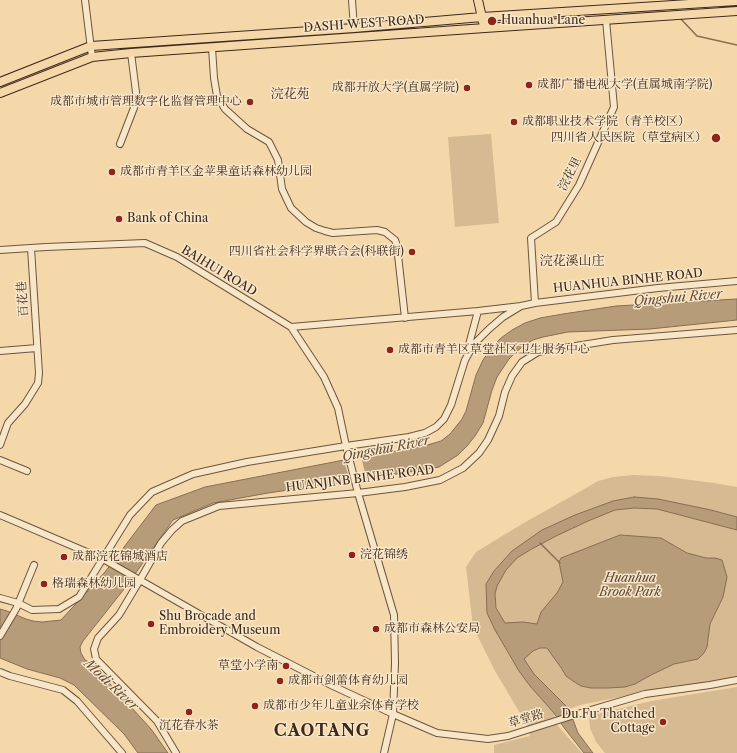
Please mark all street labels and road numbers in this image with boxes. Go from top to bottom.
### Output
street label: DASHI WEST ROAD [303,13,425,35]
street label: 浣花里 [555,155,585,193]
street label: BAIHUI ROAD [179,243,259,299]
street label: HUANHUA BINHE ROAD [552,266,704,296]
street label: 百花巷 [15,281,31,317]
street label: HUANJINB BINHE ROAD [285,463,435,495]
street label: 草堂路 [507,707,545,731]

